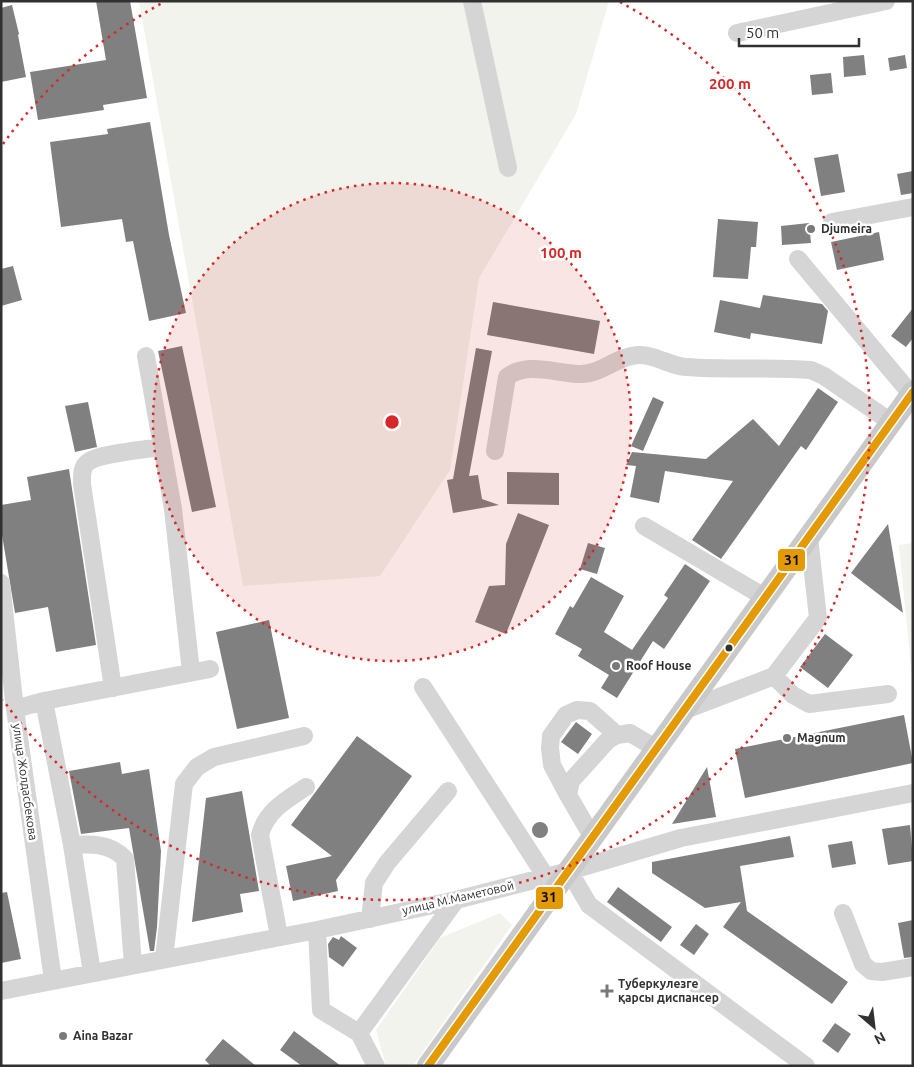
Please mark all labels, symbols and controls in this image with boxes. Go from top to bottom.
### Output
scale bar [739,15,859,47]
text: 50 m [746,24,779,41]
text: 200 m [709,75,751,92]
place label: Djumeira [821,222,872,235]
marker: Djumeira [805,223,817,235]
text: 100 m [540,244,582,261]
centre of rings [383,413,401,431]
line badge: 31 [777,548,806,572]
text: 31 [784,552,800,568]
unlabelled marker [724,643,734,653]
place label: Roof House [626,659,691,672]
marker: Roof House [610,660,622,672]
street label: улица Жолдасбекова [11,723,40,841]
place label: Magnum [797,731,846,744]
marker: Magnum [781,732,793,744]
street label: улица М.Маметовой [401,878,515,917]
line badge: 31 [535,886,564,910]
text: 31 [541,889,557,905]
place label: Туберкулезге қарсы диспансер [618,977,719,1004]
marker: Туберкулезге қарсы диспансер [600,984,614,998]
north arrow [849,1002,899,1052]
place label: Aina Bazar [73,1029,133,1042]
text: N [872,1029,888,1048]
marker: Aina Bazar [57,1030,69,1042]

